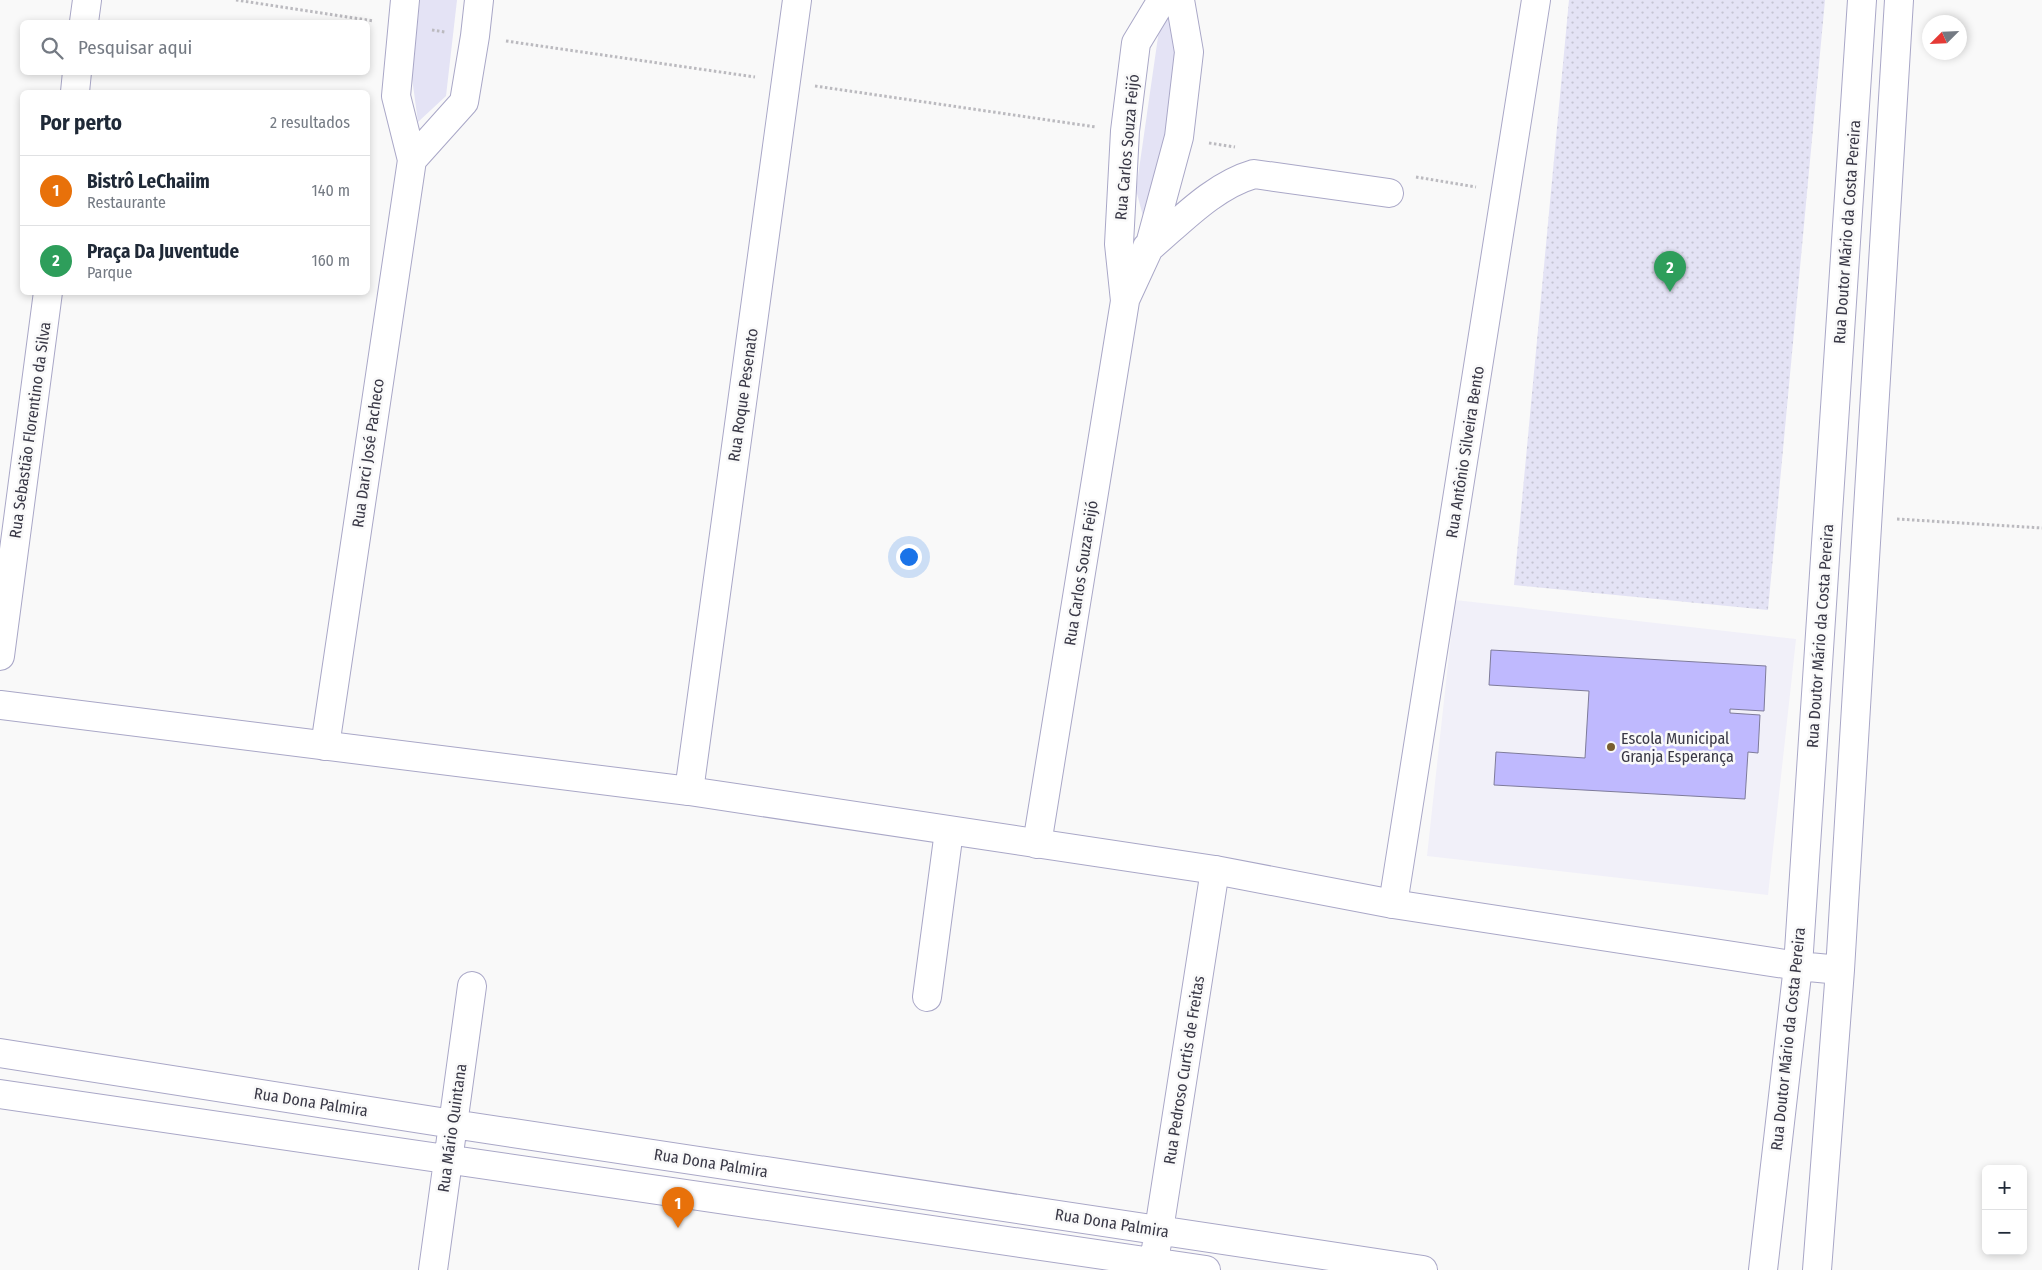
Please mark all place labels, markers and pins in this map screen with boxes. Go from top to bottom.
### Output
pin: 2 [1654,251,1686,292]
place label: Escola Municipal Granja Esperança [1621,729,1734,766]
marker: Escola Municipal Granja Esperança [1605,741,1617,753]
pin: 1 [662,1187,694,1228]

